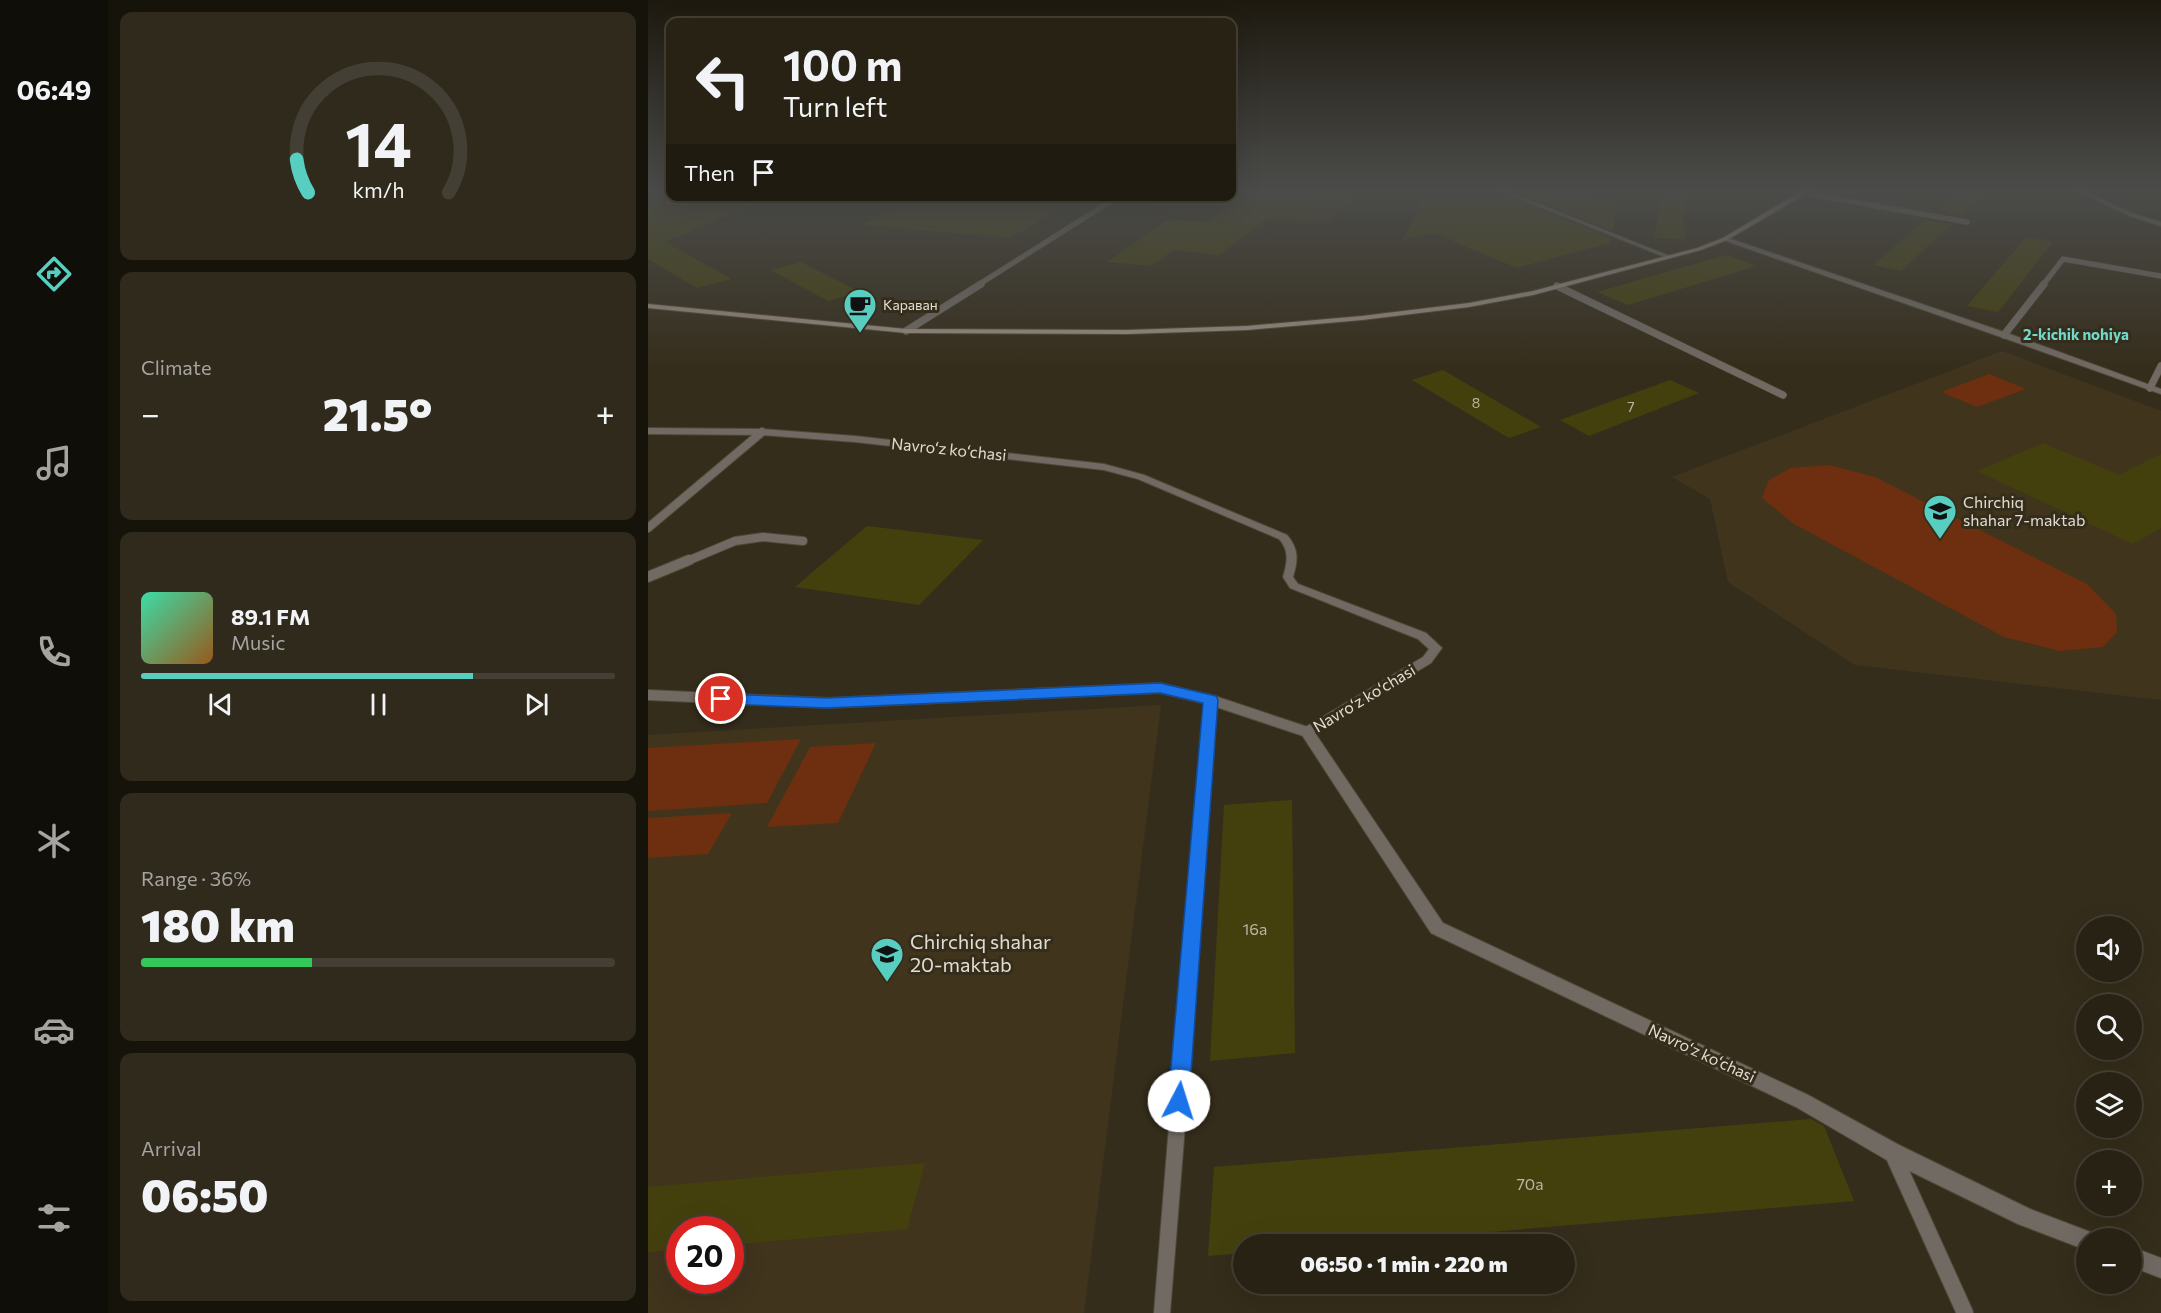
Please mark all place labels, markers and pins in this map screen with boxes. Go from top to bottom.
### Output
cafe icon: Караван [842,287,878,334]
place label: Караван [883,296,938,313]
place label: Chirchiq shahar 7-maktab [1963,492,2085,529]
school or university icon: Chirchiq shahar 7-maktab [1922,493,1958,540]
pin [695,673,746,724]
place label: Chirchiq shahar 20-maktab [910,929,1051,976]
school or university icon: Chirchiq shahar 20-maktab [869,936,905,983]

